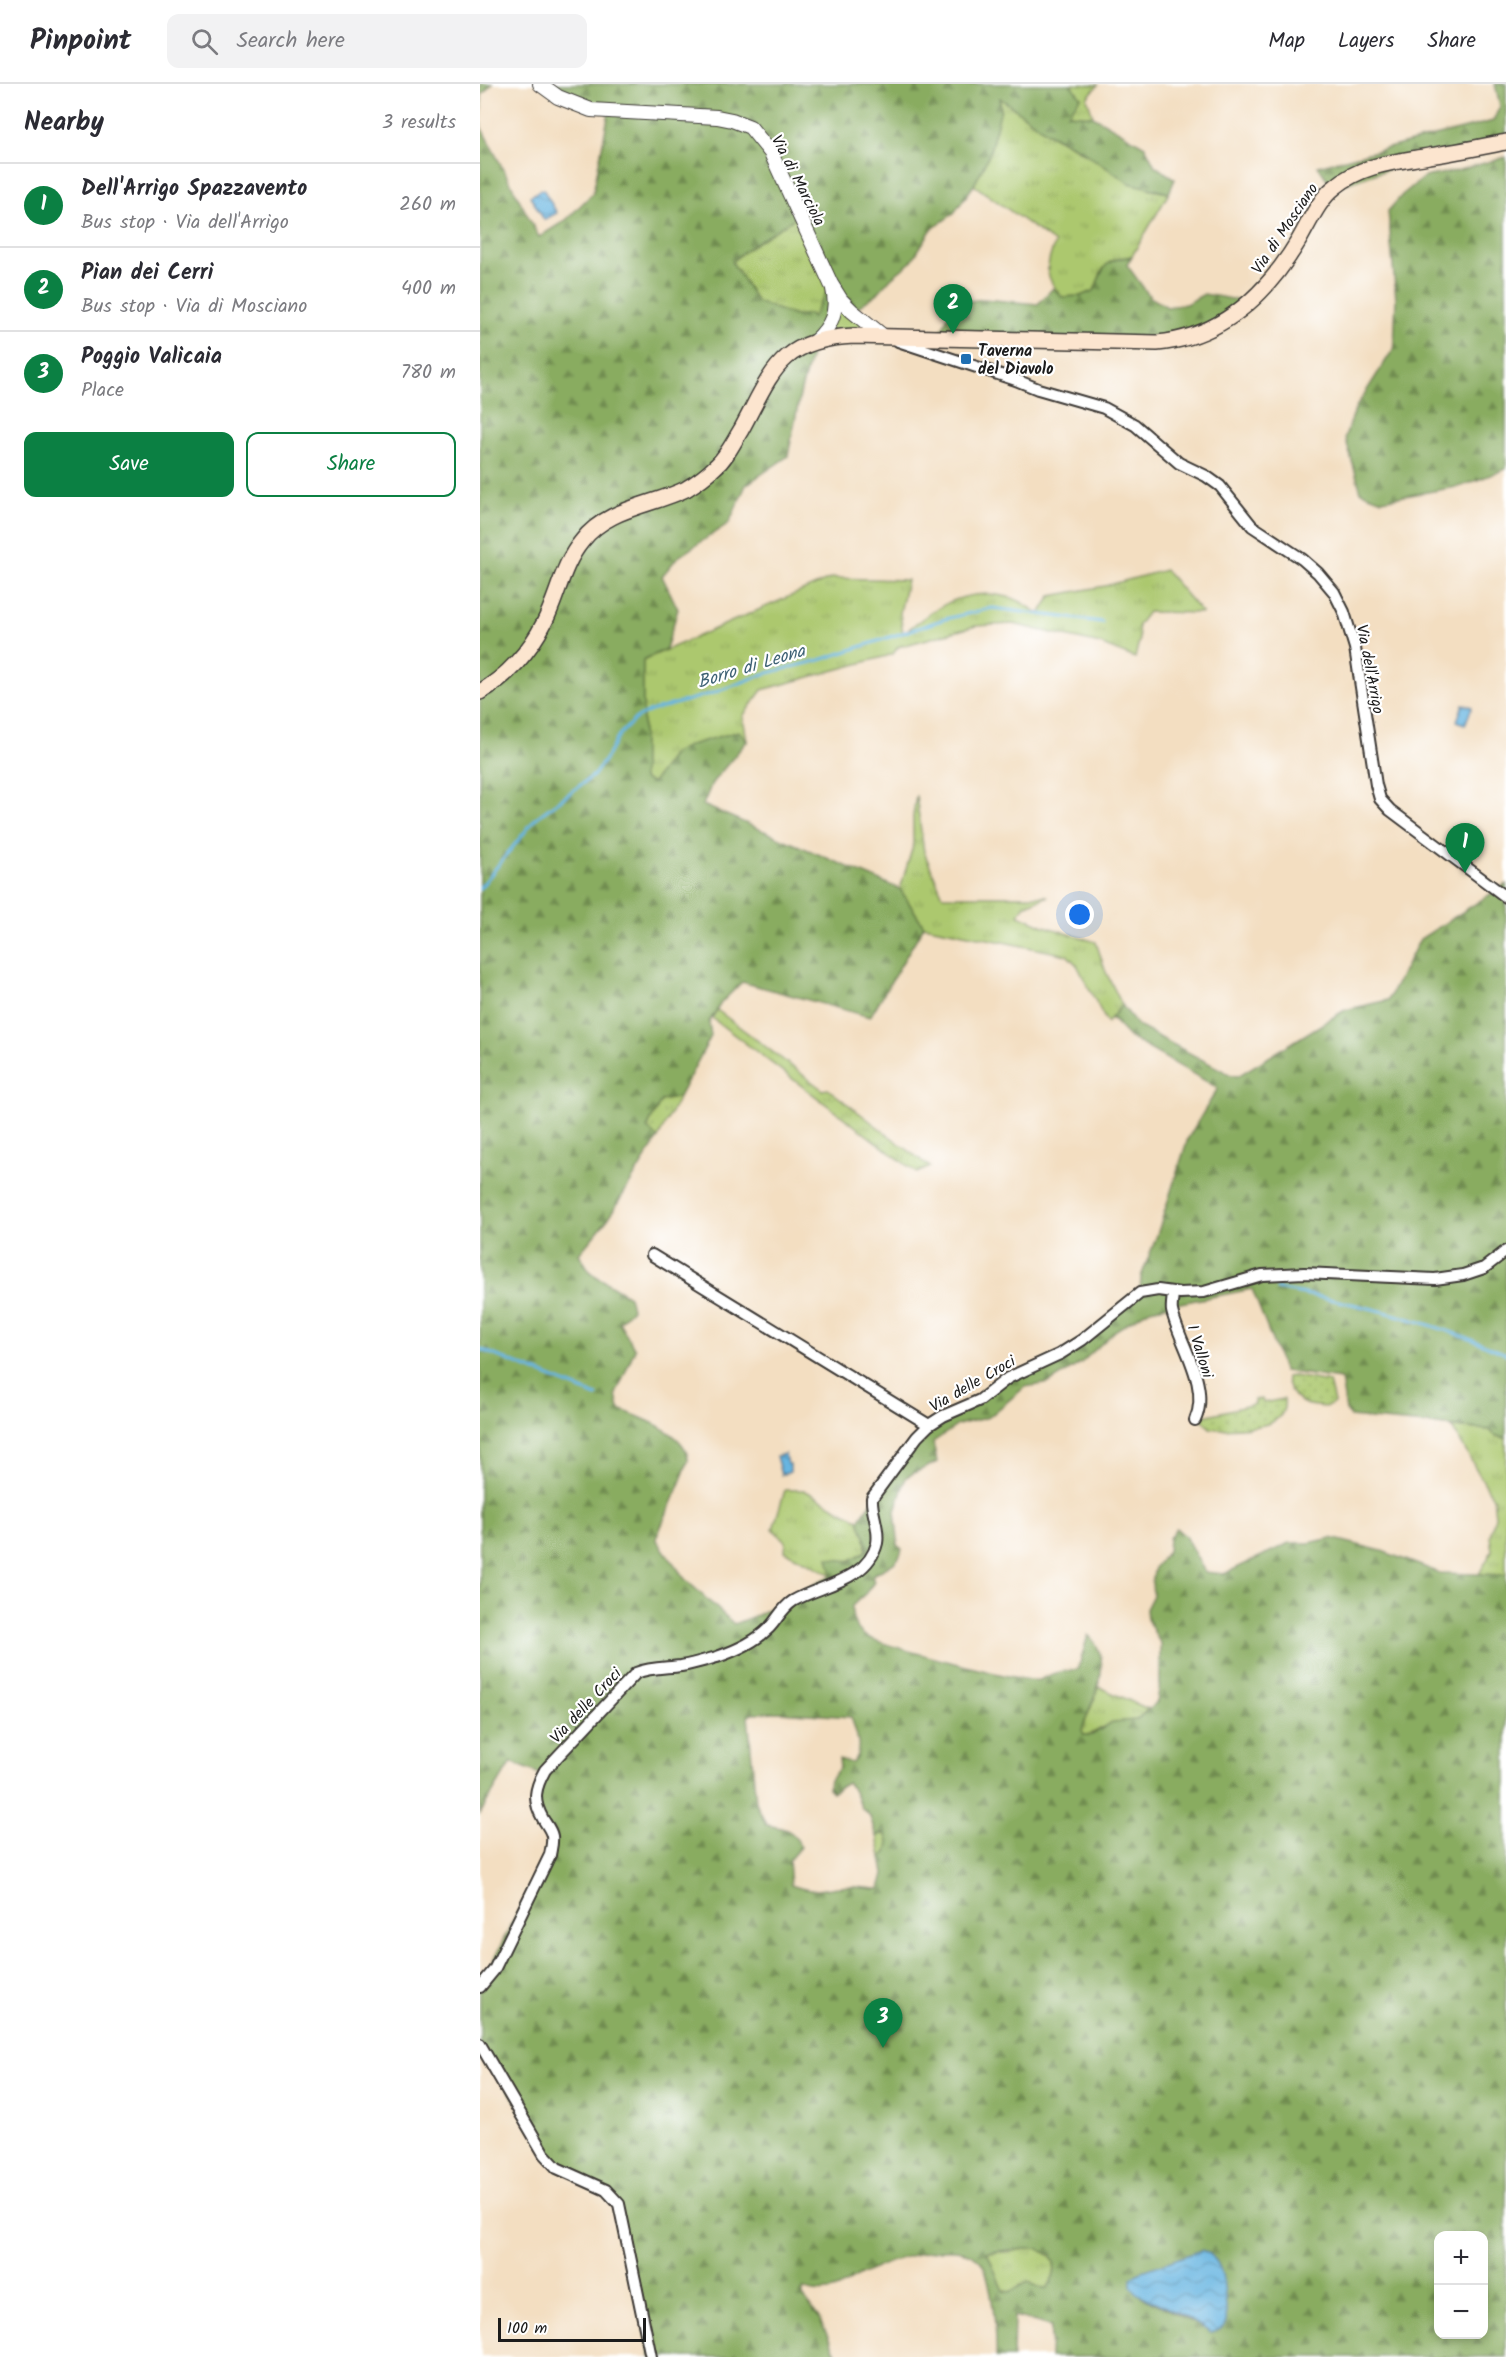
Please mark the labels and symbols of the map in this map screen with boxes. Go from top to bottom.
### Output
street label: Via di Marciola [764,131,831,231]
street label: Via di Mosciano [1245,178,1325,280]
pin: 2 [934,284,972,334]
place label: Taverna del Diavolo [978,339,1053,382]
marker: Taverna del Diavolo [959,352,973,366]
street label: Via dell'Arrigo [1349,622,1390,716]
water label: Borro di Leona [694,637,810,698]
pin: 1 [1446,824,1484,873]
your location [1065,900,1094,929]
street label: I Valloni [1180,1322,1220,1382]
street label: Via delle Croci [925,1349,1022,1419]
street label: Via delle Croci [544,1662,629,1750]
pin: 3 [864,1998,902,2048]
scale bar [498,2315,646,2342]

